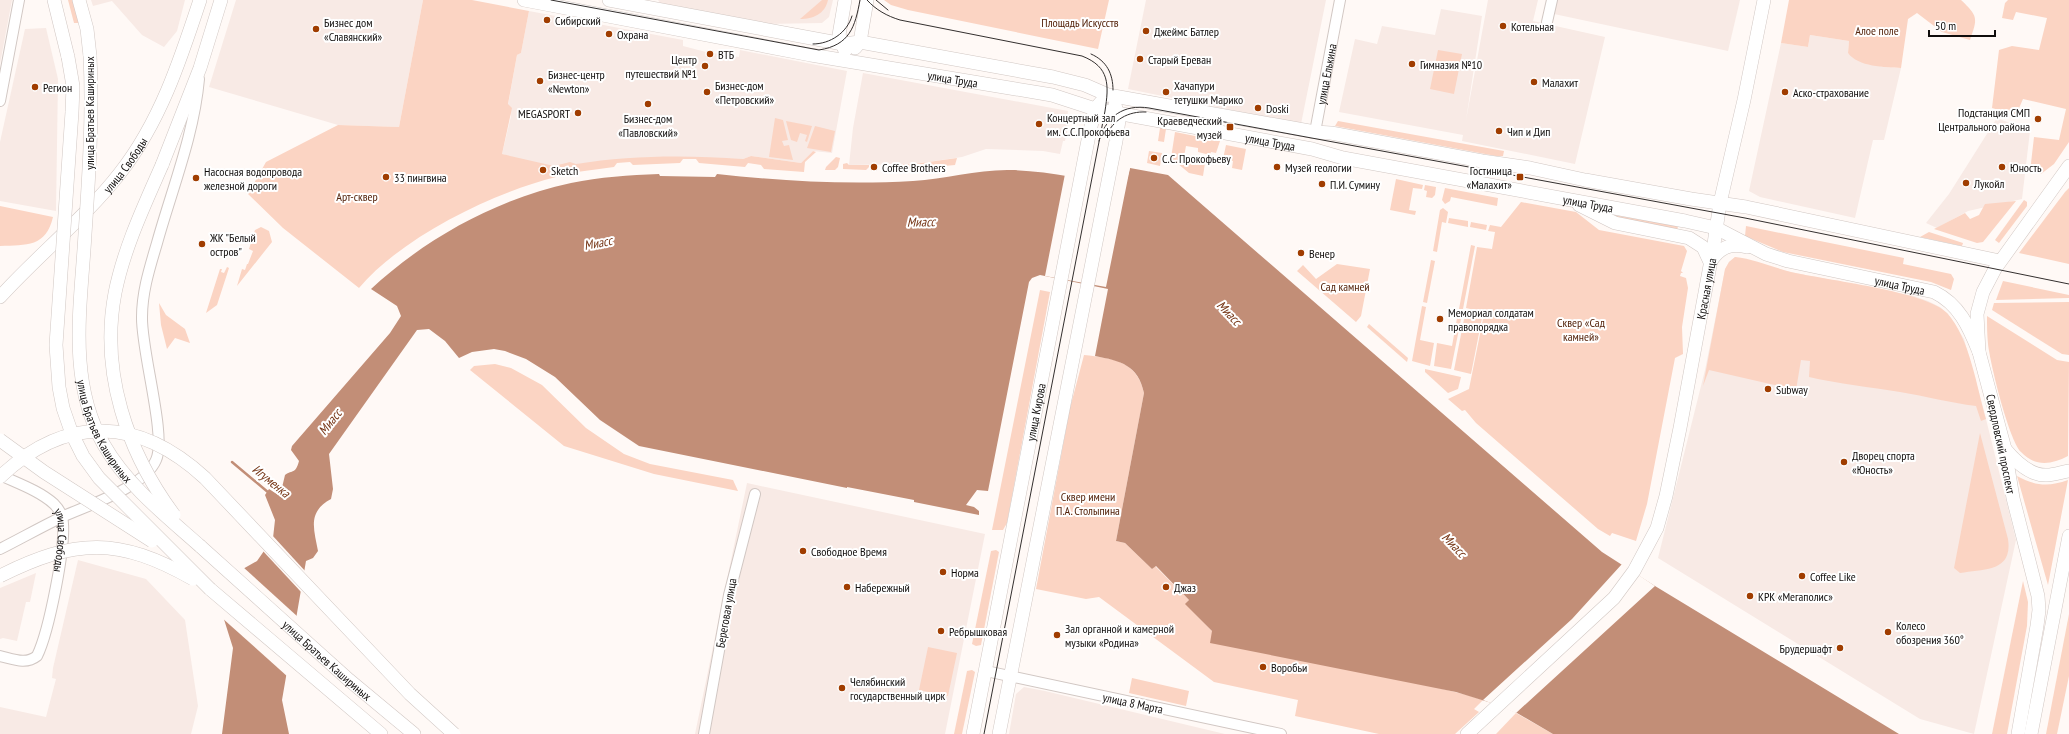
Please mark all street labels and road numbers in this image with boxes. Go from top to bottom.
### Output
street label: улица Елькина [1313,42,1339,106]
street label: улица Братьев Кашириных [82,56,97,170]
street label: улица Труда [927,67,979,90]
street label: улица Труда [1244,129,1297,153]
street label: улица Свободы [100,135,150,196]
street label: улица Труда [1562,191,1615,215]
street label: Красная улица [1693,257,1719,321]
street label: улица Труда [1873,272,1926,297]
street label: улица Братьев Кашириных [75,379,136,486]
street label: улица Кирова [1022,382,1048,442]
street label: Свердловский проспект [1983,393,2019,495]
street label: улица Свободы [51,505,71,573]
street label: Береговая улица [712,577,740,649]
street label: улица Братьев Кашириных [280,617,375,703]
street label: улица 8 Марта [1101,689,1165,717]

